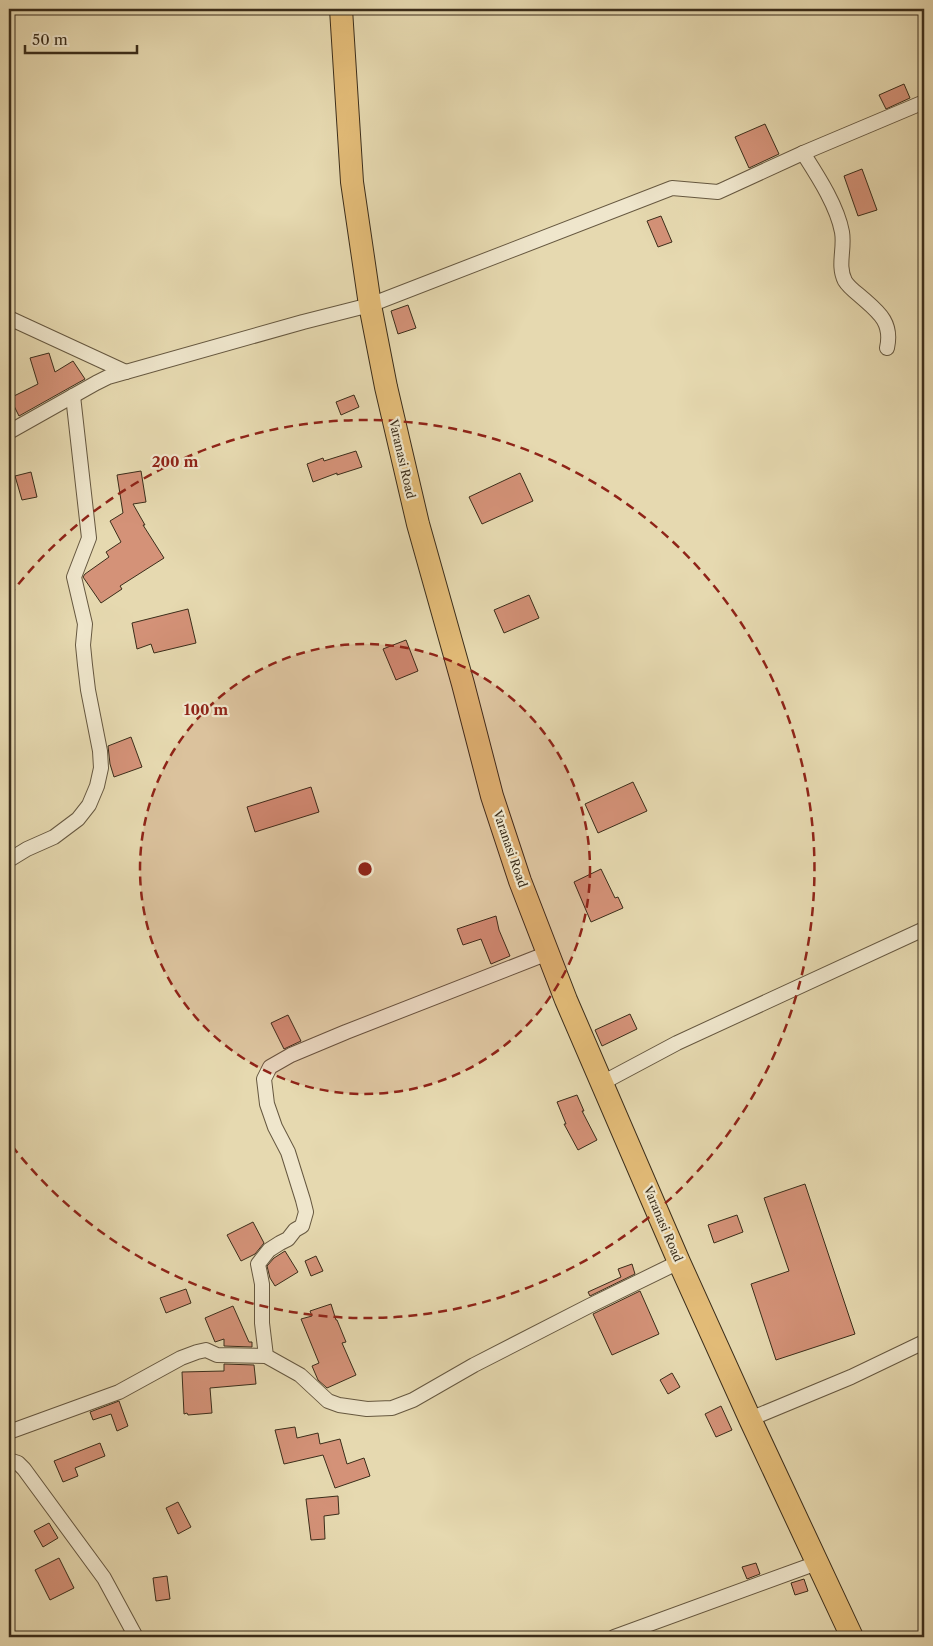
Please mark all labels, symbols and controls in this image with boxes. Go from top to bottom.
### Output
scale bar [25,22,138,54]
text: 50 m [32,30,68,49]
street label: Varanasi Road [386,417,419,501]
text: 200 m [152,452,198,471]
text: 100 m [184,700,228,719]
street label: Varanasi Road [490,807,531,890]
centre of rings [356,860,374,878]
street label: Varanasi Road [640,1183,686,1265]

